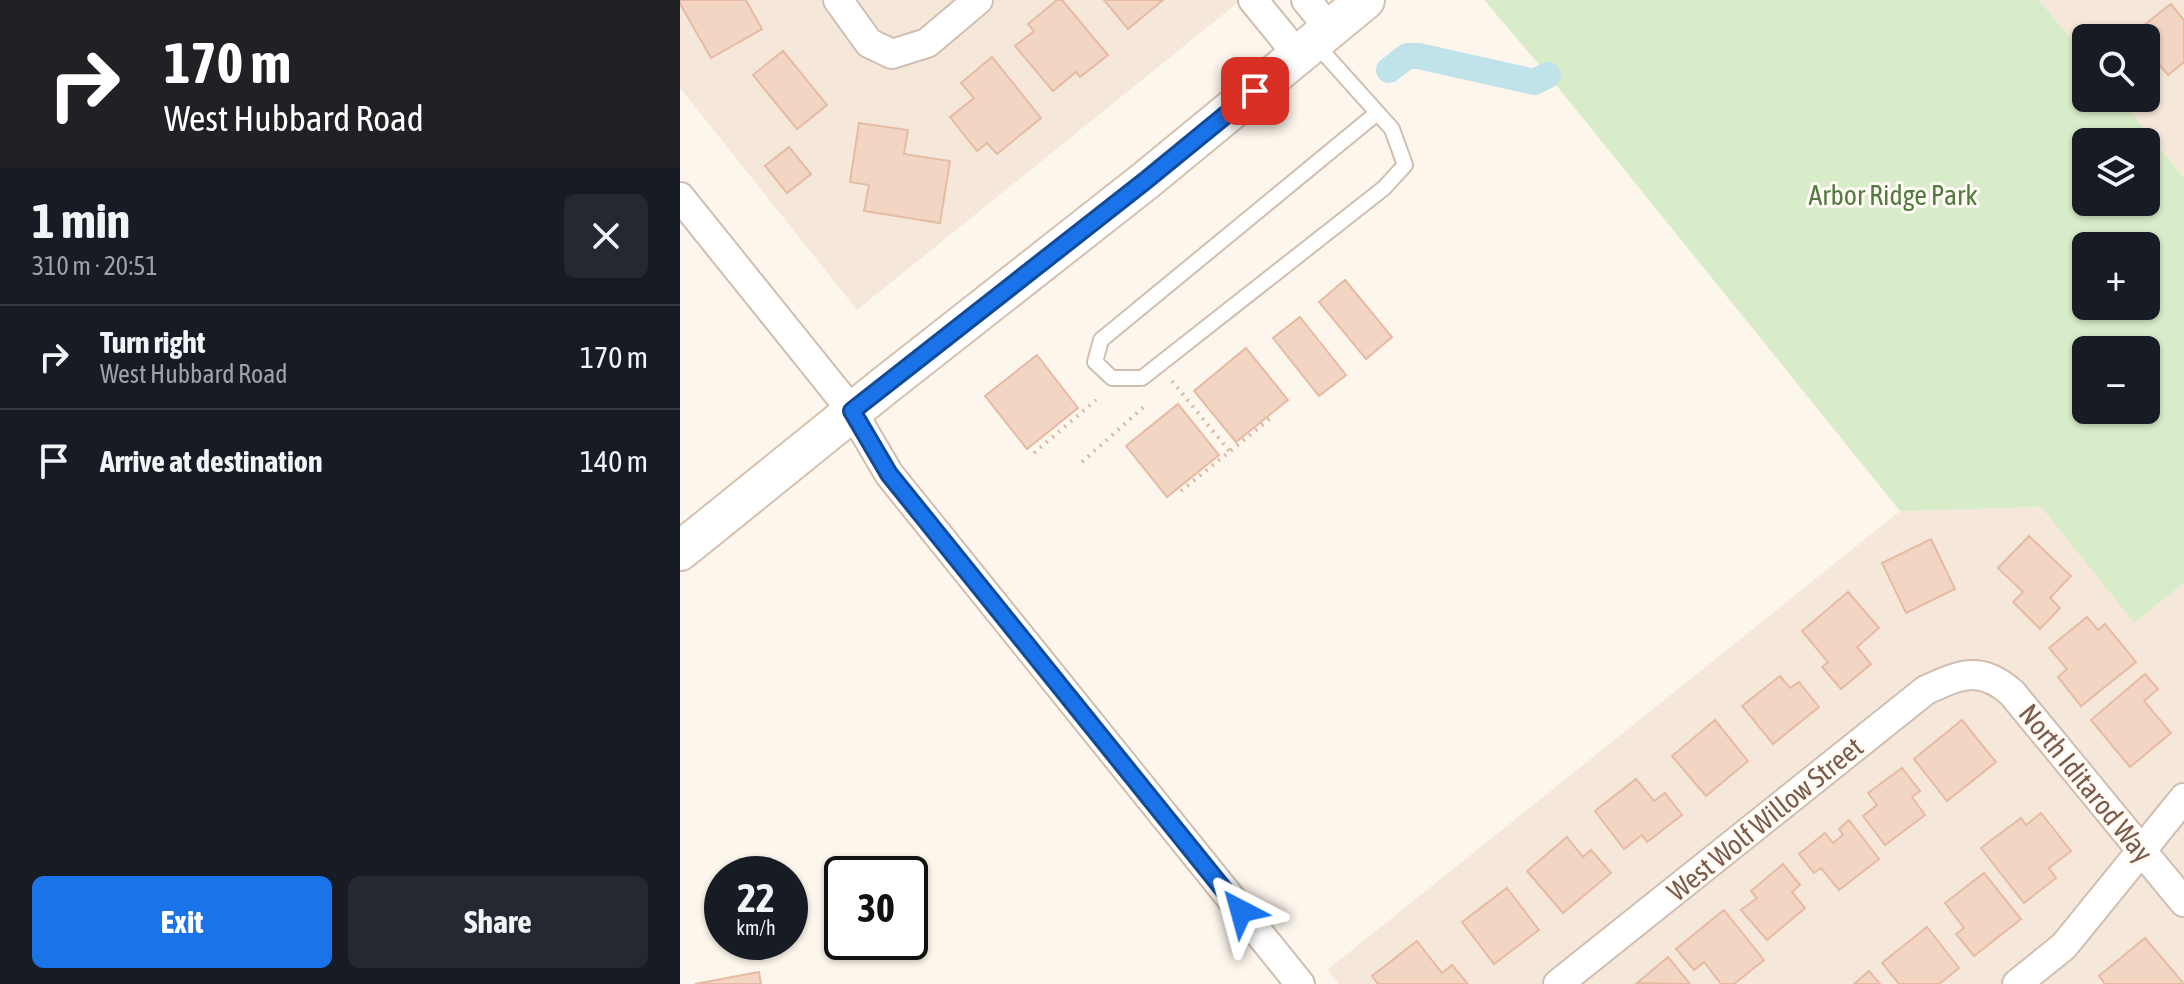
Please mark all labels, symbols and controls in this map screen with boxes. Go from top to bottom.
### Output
map controls [2072,24,2160,424]
button: search [2072,24,2160,112]
text: 170 m [164,31,291,95]
icon: right [32,32,136,136]
pin [1221,57,1289,125]
icon: arrive [1233,69,1277,113]
text: West Hubbard Road [164,97,424,139]
button: layers [2072,128,2160,216]
park label: Arbor Ridge Park [1808,179,1978,211]
text: 1 min [32,193,130,248]
button: close [564,194,648,278]
button: + [2072,232,2160,320]
text: 310 m · 20:51 [32,251,158,281]
text: Turn right [100,325,206,359]
icon: right [32,335,76,379]
button: − [2072,336,2160,424]
text: 170 m [580,340,648,374]
text: West Hubbard Road [100,359,288,389]
icon: arrive [32,439,76,483]
text: Arrive at destination [100,444,322,478]
text: 140 m [580,444,648,478]
street label: North Iditarod Way [2013,698,2159,868]
street label: West Wolf Willow Street [1661,731,1869,907]
speed limit sign: 30 [824,856,928,960]
position arrow [1199,869,1283,953]
text: 22 [737,875,775,920]
button: Exit [32,876,332,968]
button: Share [348,876,648,968]
text: km/h [736,916,776,939]

